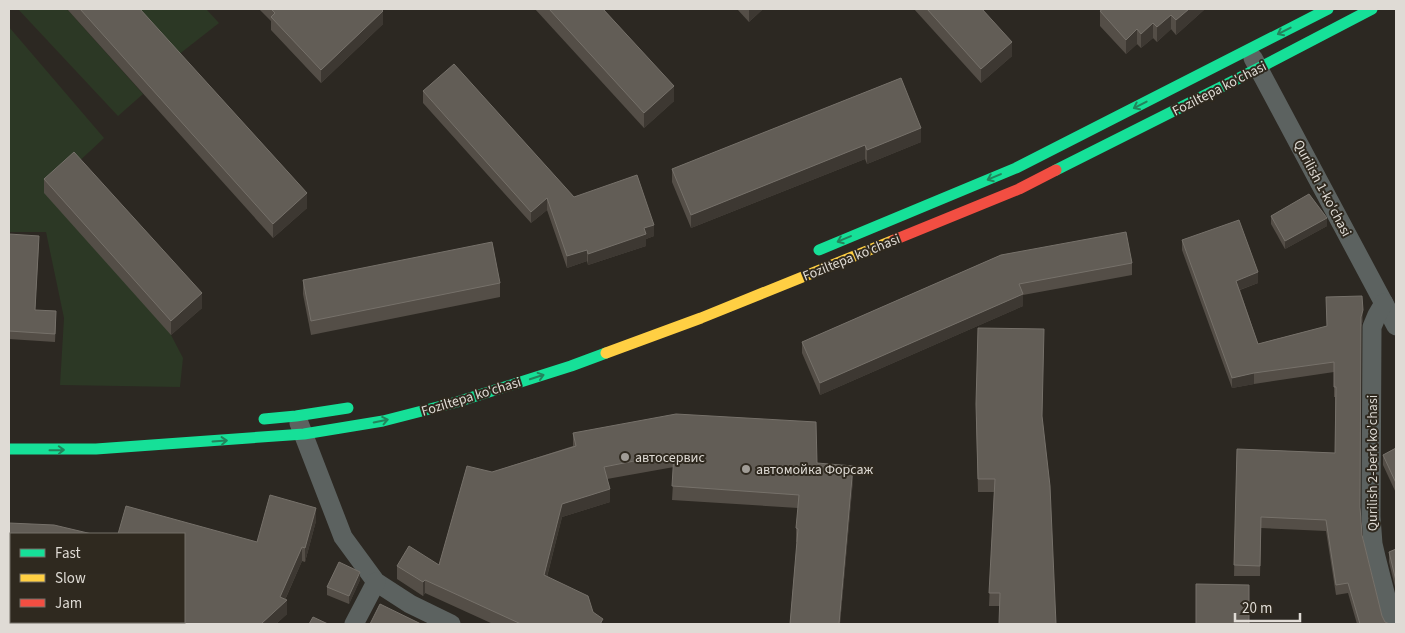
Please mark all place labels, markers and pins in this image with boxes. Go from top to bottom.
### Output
place label: автосервис [635,448,705,468]
marker: автосервис [619,451,631,463]
place label: автомойка Форсаж [756,460,874,480]
marker: автомойка Форсаж [740,463,752,475]

